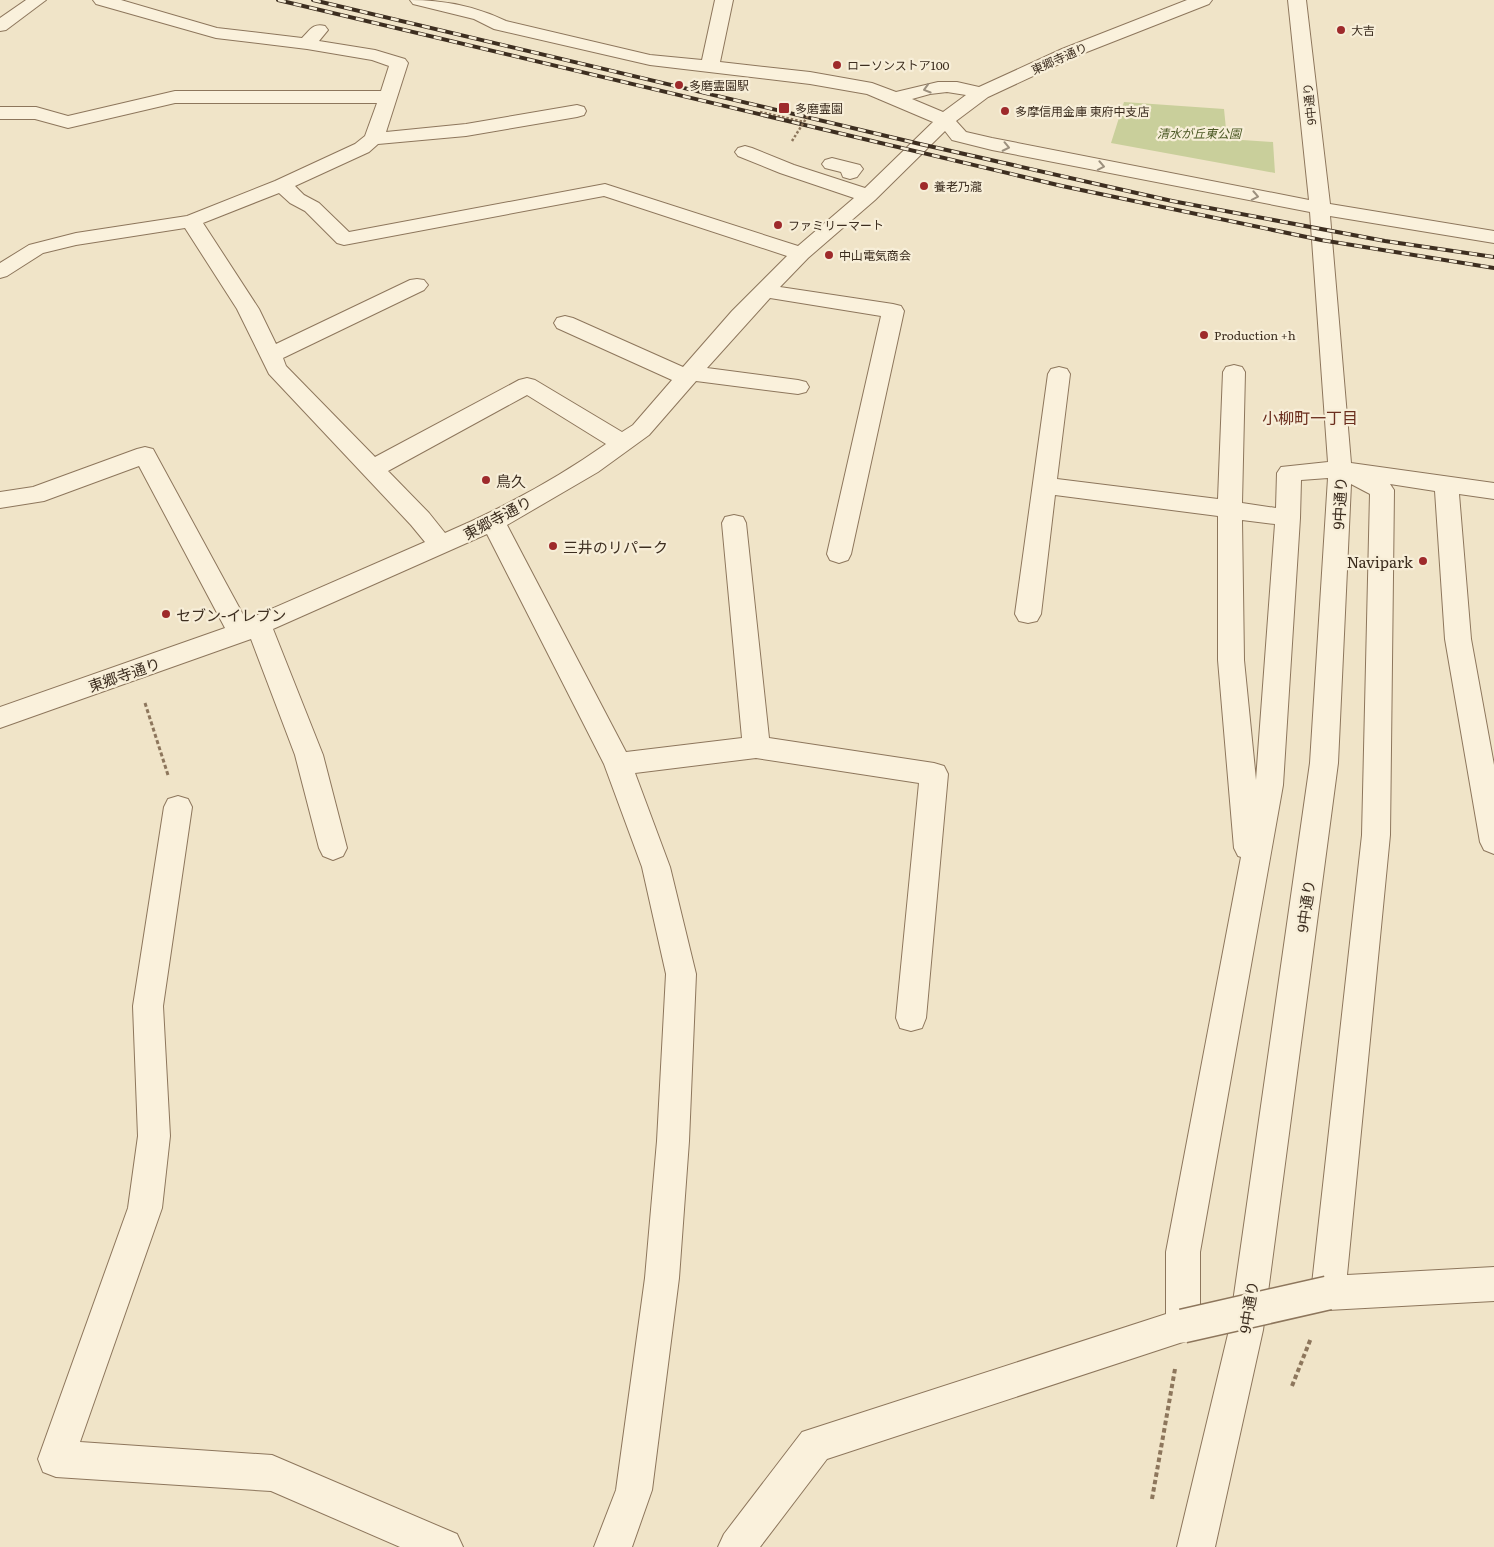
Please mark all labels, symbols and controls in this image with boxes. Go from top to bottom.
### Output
place label: 大吉 [1351,21,1375,39]
marker: 大吉 [1335,24,1347,36]
street label: 東郷寺通り [1028,38,1090,78]
place label: ローソンストア100 [847,56,950,74]
marker: ローソンストア100 [831,59,843,71]
place label: 多磨霊園駅 [689,76,749,94]
marker: 多磨霊園駅 [673,79,685,91]
street label: 9中通り [1298,82,1320,126]
one-way arrow [924,84,932,94]
place label: 多磨霊園 [795,99,843,117]
marker: 多磨霊園 [777,101,791,115]
place label: 多摩信用金庫 東府中支店 [1015,102,1149,120]
marker: 多摩信用金庫 東府中支店 [999,105,1011,117]
park label: 清水が丘東公園 [1157,124,1243,142]
one-way arrow [1001,141,1010,152]
one-way arrow [1096,161,1105,171]
place label: 養老乃瀧 [934,177,982,195]
marker: 養老乃瀧 [918,180,930,192]
one-way arrow [1250,190,1259,201]
place label: ファミリーマート [788,216,884,234]
marker: ファミリーマート [772,219,784,231]
place label: 中山電気商会 [839,246,911,264]
marker: 中山電気商会 [823,249,835,261]
place label: Production +h [1214,326,1296,344]
marker: Production +h [1198,329,1210,341]
district label: 小柳町一丁目 [1262,405,1358,429]
place label: 鳥久 [496,469,526,492]
marker: 鳥久 [480,474,492,486]
street label: 9中通り [1326,476,1352,530]
street label: 東郷寺通り [458,489,536,545]
place label: 三井のリパーク [563,535,668,558]
marker: 三井のリパーク [547,540,559,552]
place label: Navipark [1347,550,1414,573]
marker: Navipark [1417,555,1429,567]
place label: セブン-イレブン [176,603,286,626]
marker: セブン-イレブン [160,608,172,620]
street label: 東郷寺通り [85,651,163,697]
street label: 9中通り [1290,878,1320,934]
street label: 9中通り [1233,1279,1263,1335]

